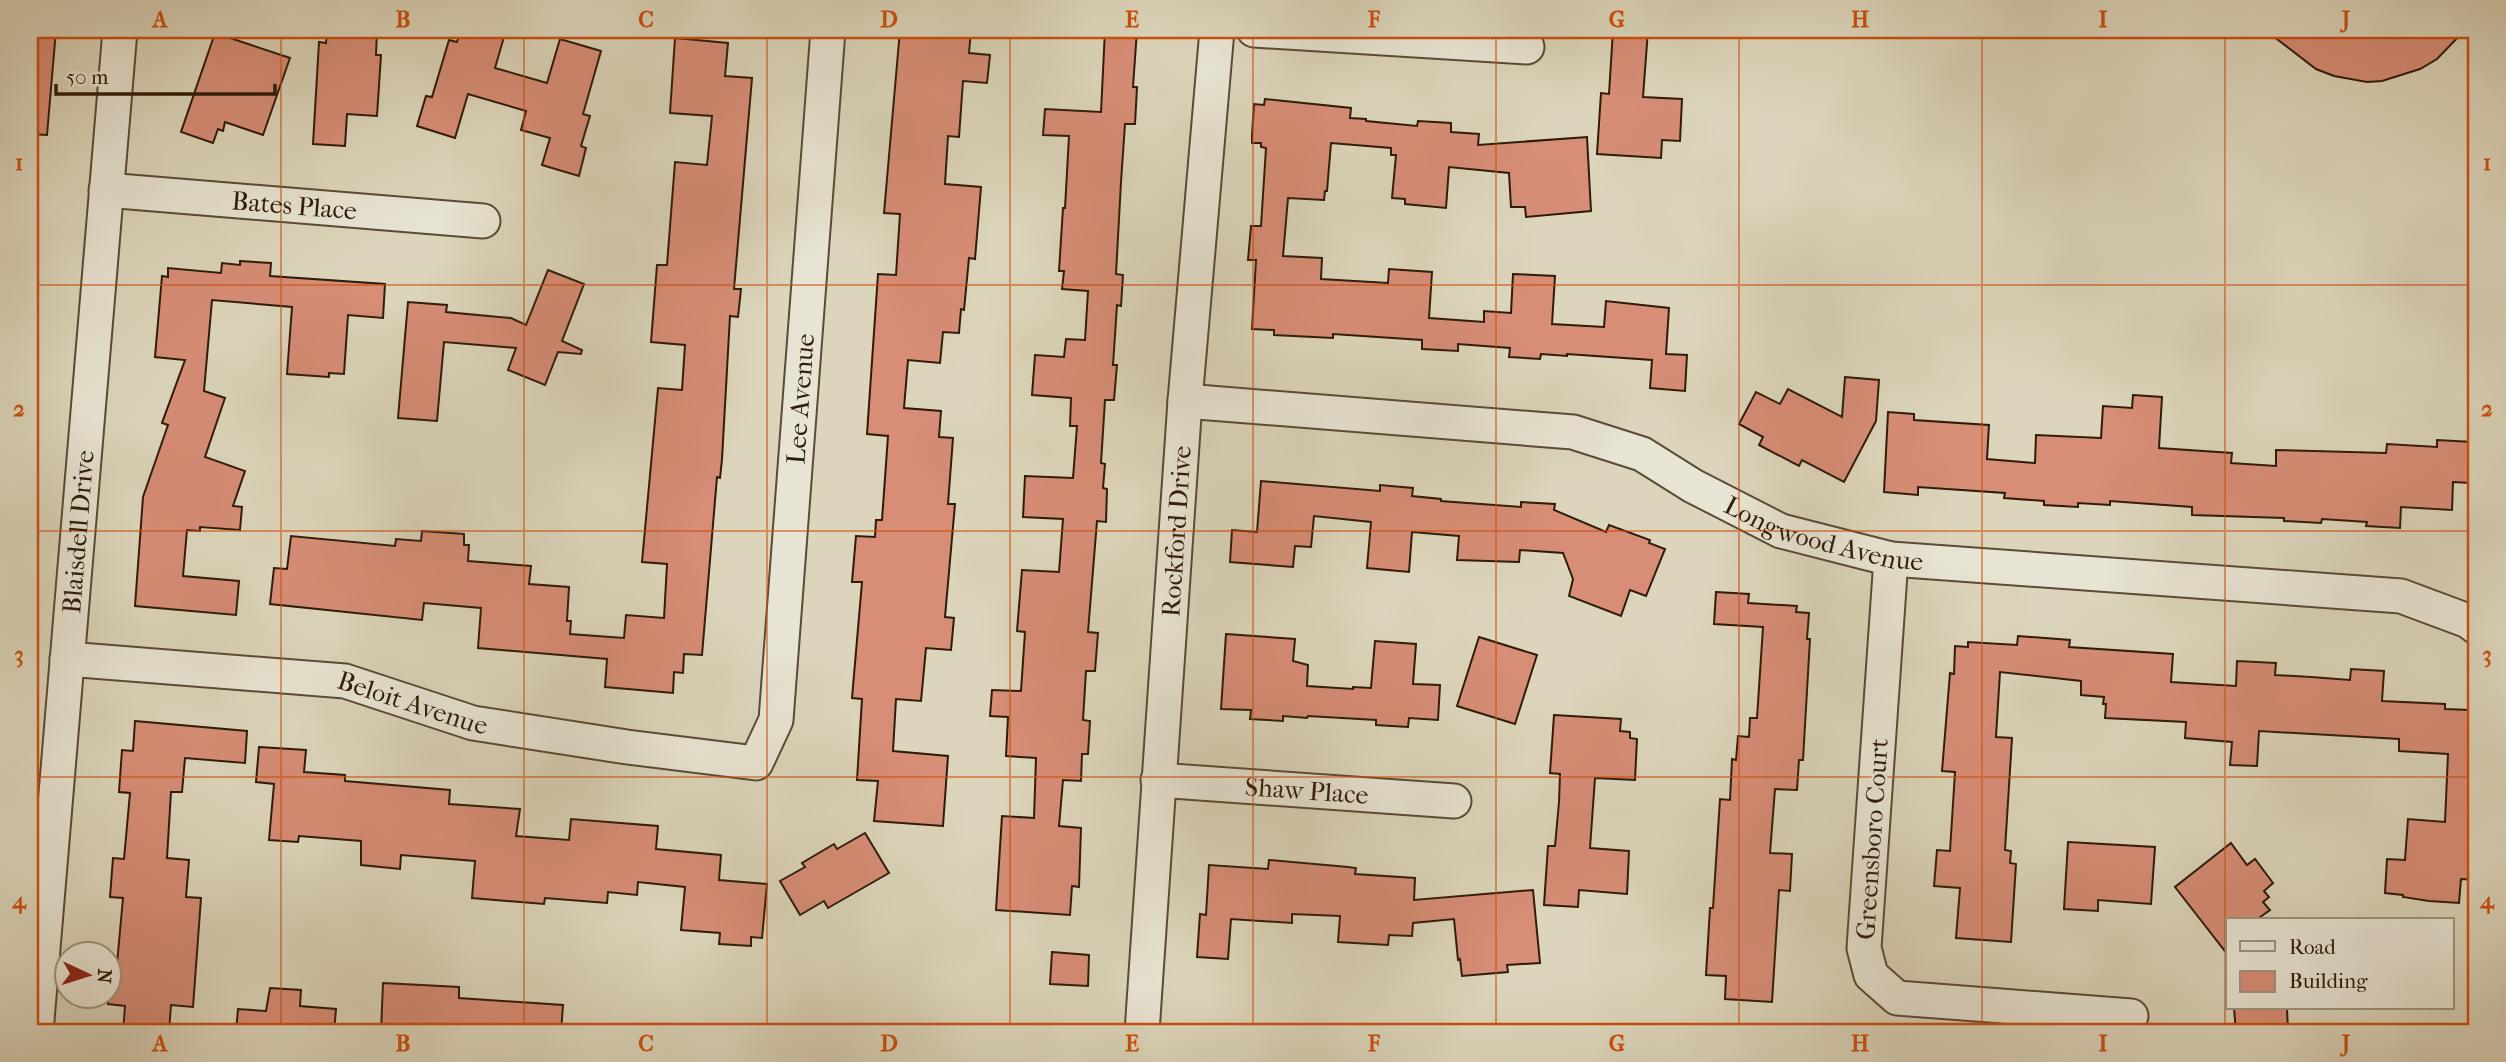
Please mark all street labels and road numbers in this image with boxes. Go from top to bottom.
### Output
street label: Bates Place [230,185,358,227]
street label: Lee Avenue [780,332,821,465]
street label: Rockford Drive [1155,444,1198,618]
street label: Blaisdell Drive [56,449,101,615]
street label: Longwood Avenue [1719,490,1925,577]
street label: Beloit Avenue [333,665,490,741]
street label: Greensboro Court [1850,737,1895,941]
street label: Shaw Place [1244,771,1370,811]

